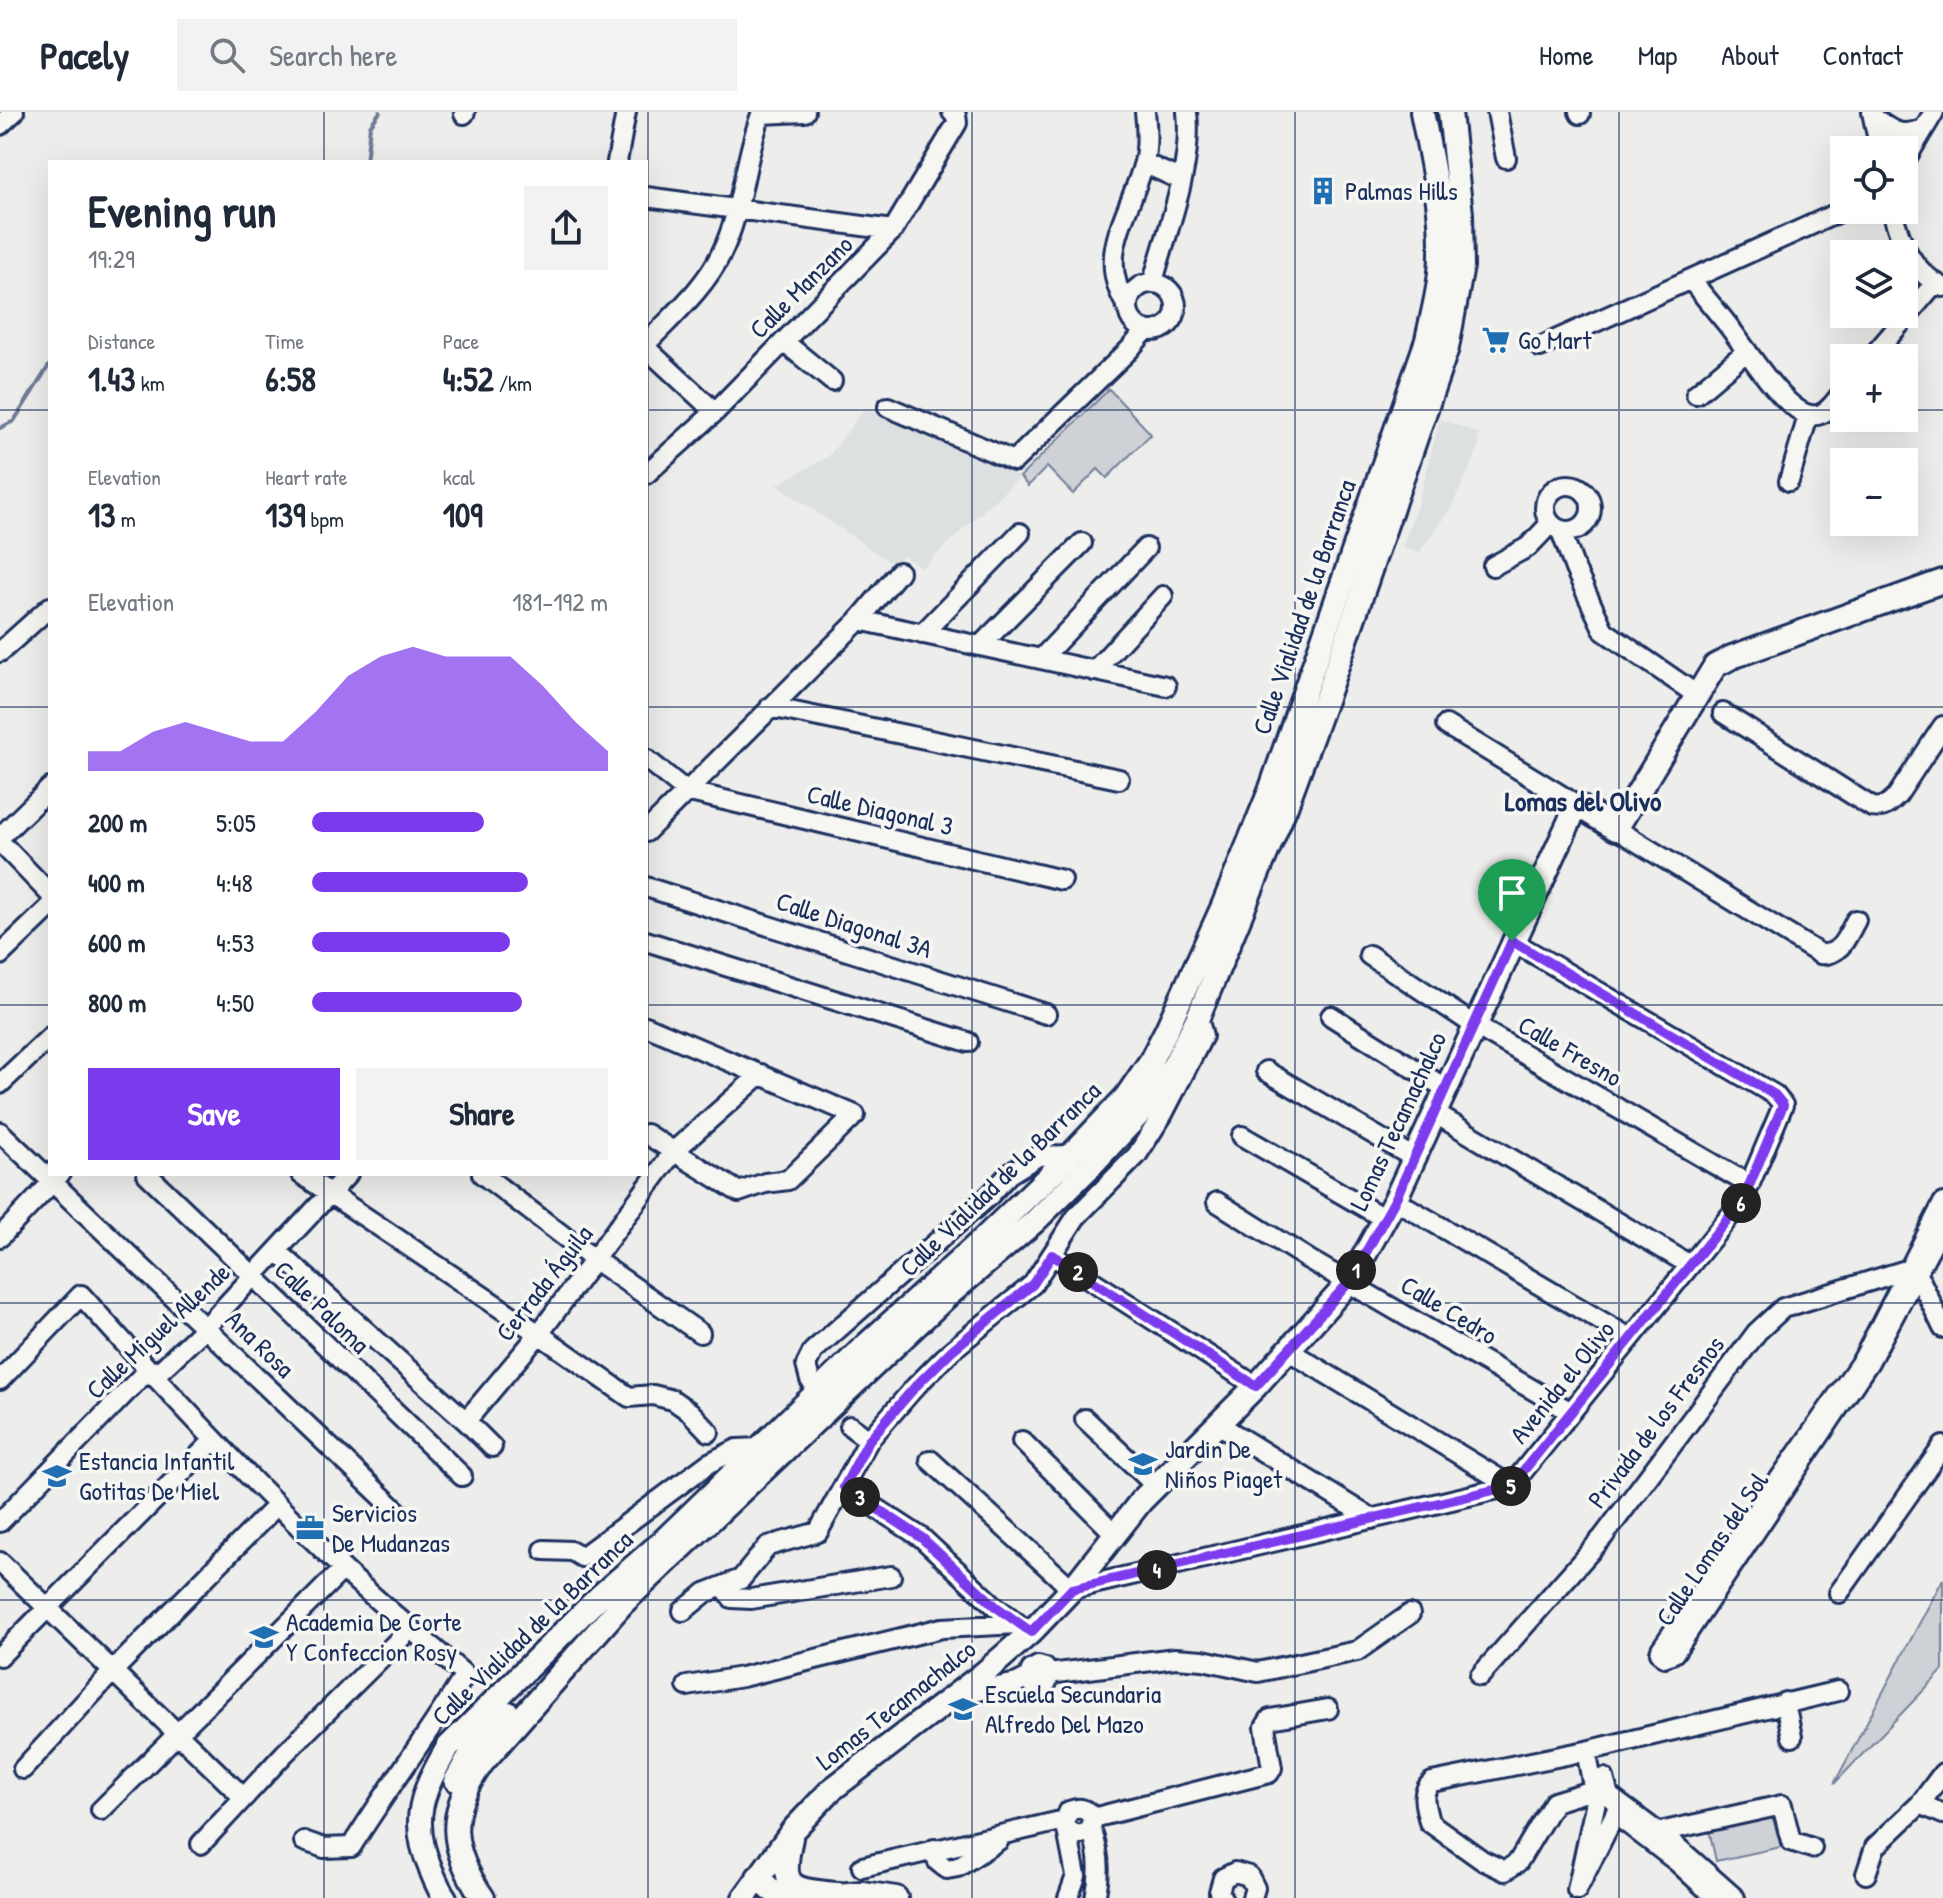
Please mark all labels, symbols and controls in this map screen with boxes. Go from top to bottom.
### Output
search box [177,19,737,91]
text: Pacely [40,29,129,81]
icon: search [205,33,249,77]
text: Search here [269,35,397,75]
text: Home [1539,36,1594,74]
text: Map [1638,36,1677,74]
text: About [1721,36,1779,74]
text: Contact [1823,36,1903,74]
map controls [1830,136,1918,536]
button: locate [1830,136,1918,224]
place label: Palmas Hills [1345,173,1458,208]
building icon: Palmas Hills [1308,176,1338,206]
text: Evening run [88,181,276,241]
button: share [524,186,608,270]
street label: Calle Manzano [741,227,860,346]
button: layers [1830,240,1918,328]
text: 19:29 [88,241,135,276]
place label: Go Mart [1518,322,1593,357]
supermarket icon: Go Mart [1481,325,1511,355]
text: Distance [88,326,155,356]
text: Time [265,326,304,356]
text: Pace [443,326,479,356]
button: + [1830,344,1918,432]
text: 1.43 [88,356,136,402]
text: 6:58 [265,356,316,402]
text: 4:52 [443,356,494,402]
text: km [136,368,165,398]
text: /km [494,368,532,398]
button: − [1830,448,1918,536]
text: Elevation [88,462,161,492]
text: Heart rate [265,462,348,492]
text: kcal [443,462,475,492]
street label: Calle Vialidad de la Barranca [1244,475,1364,739]
text: 13 [88,492,116,538]
text: 139 [265,492,305,538]
text: 109 [443,492,483,538]
text: m [116,504,136,534]
text: bpm [305,504,344,534]
text: Elevation [88,584,174,619]
text: 181–192 m [512,584,608,619]
street label: Calle Diagonal 3 [804,776,957,843]
district label: Lomas del Olivo [1505,782,1662,820]
text: 200 m [88,805,147,840]
text: 5:05 [216,805,256,840]
pin [1478,859,1546,941]
text: 400 m [88,865,145,900]
text: 4:48 [216,865,253,900]
icon: arrive [1490,871,1534,915]
street label: Calle Diagonal 3A [772,883,937,966]
text: 600 m [88,925,145,960]
text: 4:53 [216,925,254,960]
text: 800 m [88,985,146,1020]
text: 4:50 [216,985,254,1020]
street label: Calle Fresno [1512,1007,1629,1094]
street label: Lomas Tecamachalco [1341,1026,1454,1216]
button: Save [88,1068,340,1160]
button: Share [356,1068,608,1160]
street label: Calle Vialidad de la Barranca [891,1073,1108,1284]
pin: 6 [1721,1183,1761,1223]
text: 6 [1737,1188,1745,1218]
street label: Cerrada Águila [487,1217,600,1348]
pin: 1 [1336,1250,1376,1290]
street label: Calle Paloma [267,1252,378,1361]
pin: 2 [1058,1252,1098,1292]
street label: Calle Miguel Allende [78,1255,237,1407]
text: 1 [1352,1255,1360,1285]
text: 2 [1073,1257,1083,1287]
street label: Calle Cedro [1394,1267,1504,1352]
street label: Ana Rosa [218,1302,302,1385]
street label: Avenida el Olivo [1501,1313,1622,1450]
street label: Privada de los Fresnos [1579,1328,1732,1515]
place label: Jardin De Niños Piaget [1165,1431,1283,1496]
place label: Estancia Infantil Gotitas De Miel [79,1443,234,1508]
school or university icon: Jardin De Niños Piaget [1128,1449,1158,1479]
school or university icon: Estancia Infantil Gotitas De Miel [42,1461,72,1491]
street label: Calle Lomas del Sol [1647,1465,1776,1633]
pin: 5 [1491,1466,1531,1506]
text: 5 [1506,1471,1516,1501]
pin: 3 [840,1477,880,1517]
text: 3 [855,1482,865,1512]
place label: Servicios De Mudanzas [332,1495,450,1560]
office icon: Servicios De Mudanzas [295,1513,325,1543]
street label: Calle Vialidad de la Barranca [423,1522,640,1733]
pin: 4 [1137,1550,1177,1590]
text: 4 [1153,1555,1161,1585]
place label: Academia De Corte Y Confeccion Rosy [286,1604,462,1669]
school or university icon: Academia De Corte Y Confeccion Rosy [249,1622,279,1652]
street label: Lomas Tecamachalco [809,1631,983,1778]
place label: Escuela Secundaria Alfredo Del Mazo [985,1676,1161,1741]
school or university icon: Escuela Secundaria Alfredo Del Mazo [948,1694,978,1724]

